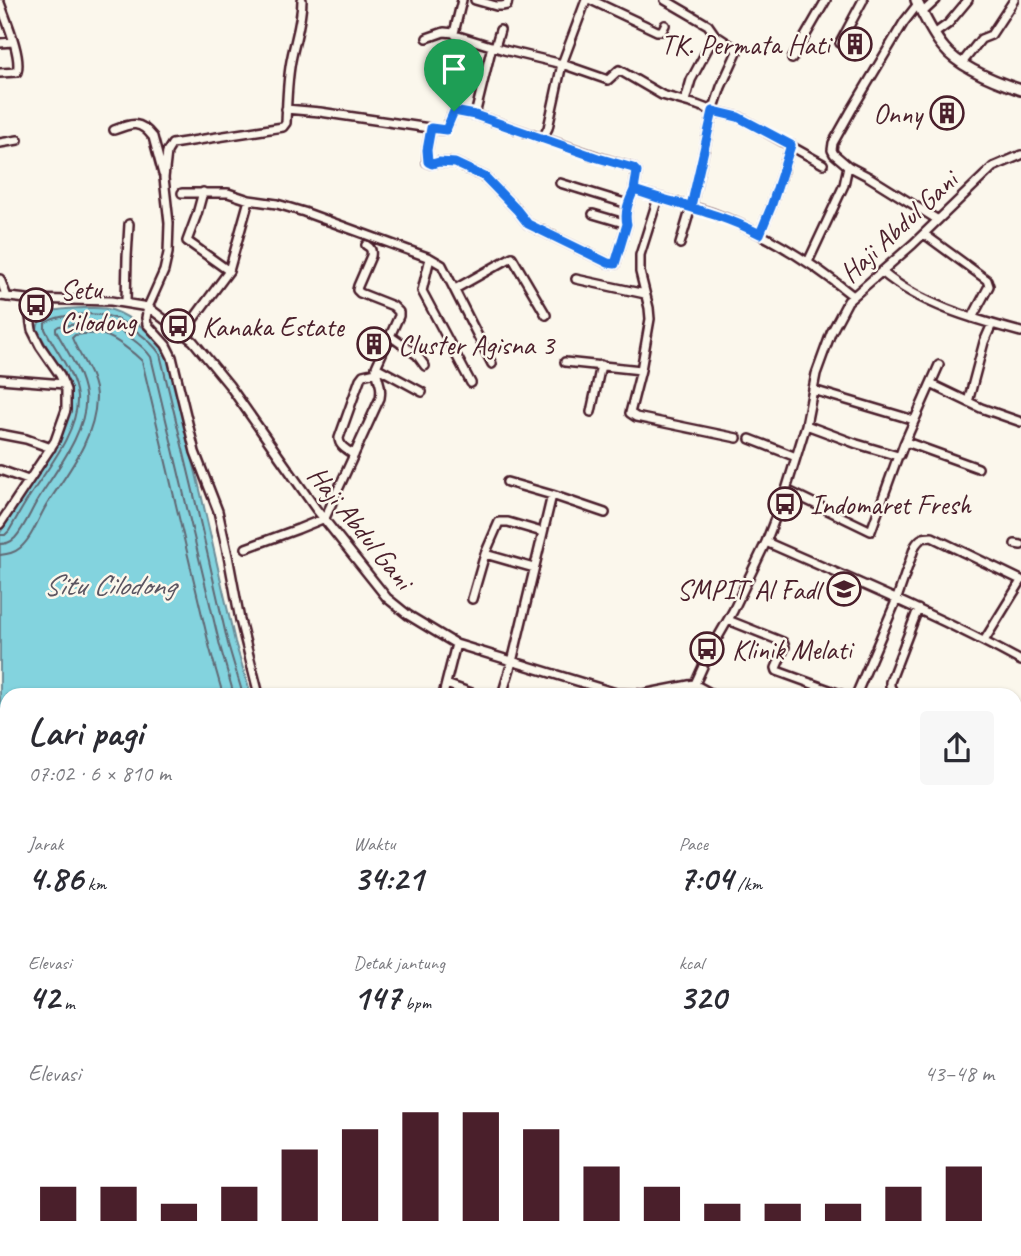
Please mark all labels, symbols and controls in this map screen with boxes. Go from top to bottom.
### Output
building icon: TK. Permata Hati [836,25,874,63]
place label: TK. Permata Hati [661,27,834,62]
pin [424,39,484,111]
icon: arrive [435,50,473,88]
building icon: Onny [928,94,966,132]
place label: Onny [873,96,924,131]
street label: Haji Abdul Gani [832,160,967,290]
place label: Setu Cilodong [60,272,138,339]
bus stop icon: Setu Cilodong [17,286,55,324]
bus stop icon: Kanaka Estate [159,307,197,345]
place label: Kanaka Estate [202,309,345,344]
building icon: Cluster Agisna 3 [355,325,393,363]
place label: Cluster Agisna 3 [398,327,557,362]
street label: Haji Abdul Gani [300,459,423,599]
bus stop icon: Indomaret Fresh [766,485,804,523]
place label: Indomaret Fresh [810,487,972,522]
water label: Situ Cilodong [43,566,179,604]
school or university icon: SMPIT Al Fadl [825,570,863,608]
place label: SMPIT Al Fadl [677,572,825,607]
bus stop icon: Klinik Melati [688,630,726,668]
place label: Klinik Melati [732,632,856,667]
text: Lari pagi [28,709,143,756]
button: share [920,711,994,785]
text: 07:02 · 6 × 810 m [28,759,171,788]
text: Jarak [28,832,63,856]
text: Waktu [353,832,396,856]
text: Pace [679,832,708,856]
text: 4.86 [28,856,83,901]
text: 34:21 [353,856,423,901]
text: 7:04 [679,856,733,901]
text: km [83,872,106,896]
text: /km [733,872,762,896]
text: Elevasi [28,951,71,975]
text: Detak jantung [353,951,445,975]
text: kcal [679,951,704,975]
text: 42 [28,975,60,1020]
text: 147 [353,975,400,1020]
text: 320 [679,975,726,1020]
text: m [60,991,75,1015]
text: bpm [400,991,431,1015]
text: Elevasi [28,1059,81,1088]
text: 43–48 m [924,1059,994,1088]

